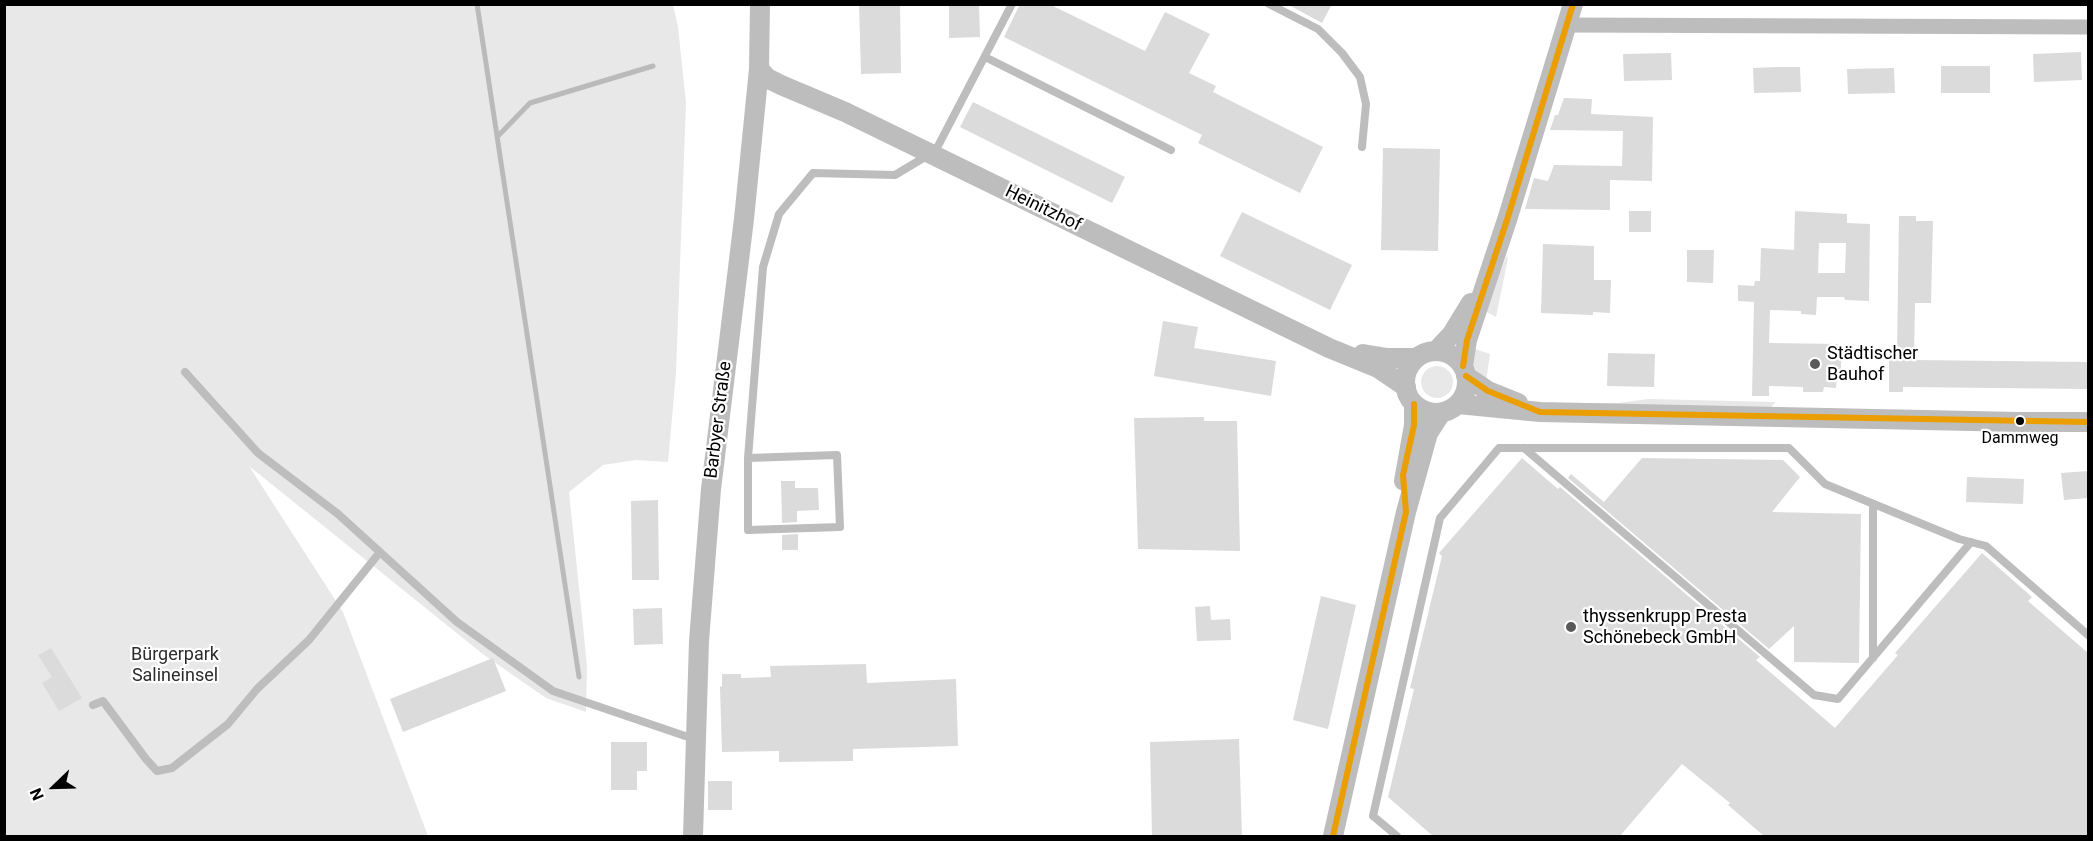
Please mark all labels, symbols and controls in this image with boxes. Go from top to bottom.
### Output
street label: Heinitzhof [1001,181,1085,237]
place label: Städtischer Bauhof [1827,343,1918,386]
marker: Städtischer Bauhof [1808,357,1822,371]
street label: Barbyer Straße [701,360,737,480]
marker: Dammweg [2014,415,2026,427]
place label: Dammweg [1982,429,2058,449]
place label: thyssenkrupp Presta Schönebeck GmbH [1583,606,1747,648]
marker: thyssenkrupp Presta Schönebeck GmbH [1564,620,1578,634]
park label: Bürgerpark Salineinsel [131,644,219,686]
north arrow [24,757,84,817]
text: N [26,785,48,803]

